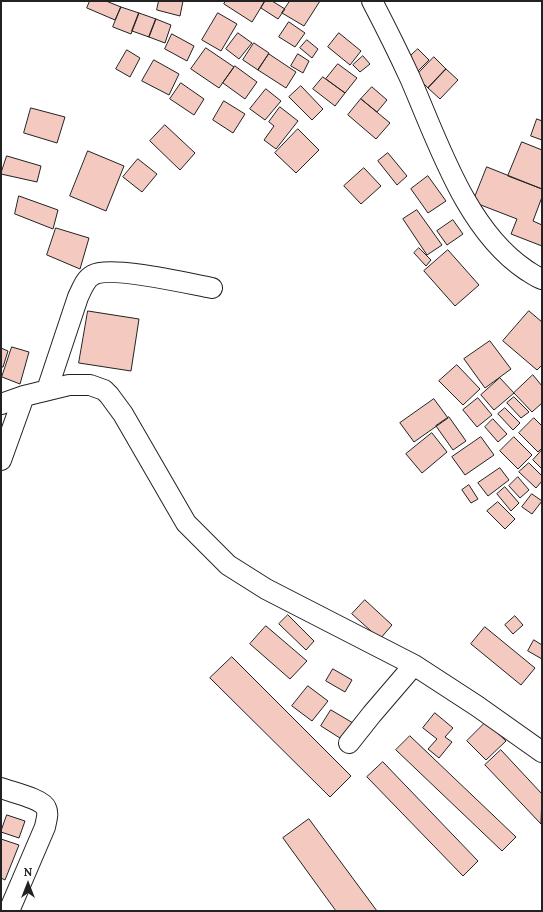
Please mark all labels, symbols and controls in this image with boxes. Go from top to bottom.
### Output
north arrow [8,864,48,904]
text: N [24,865,32,879]

